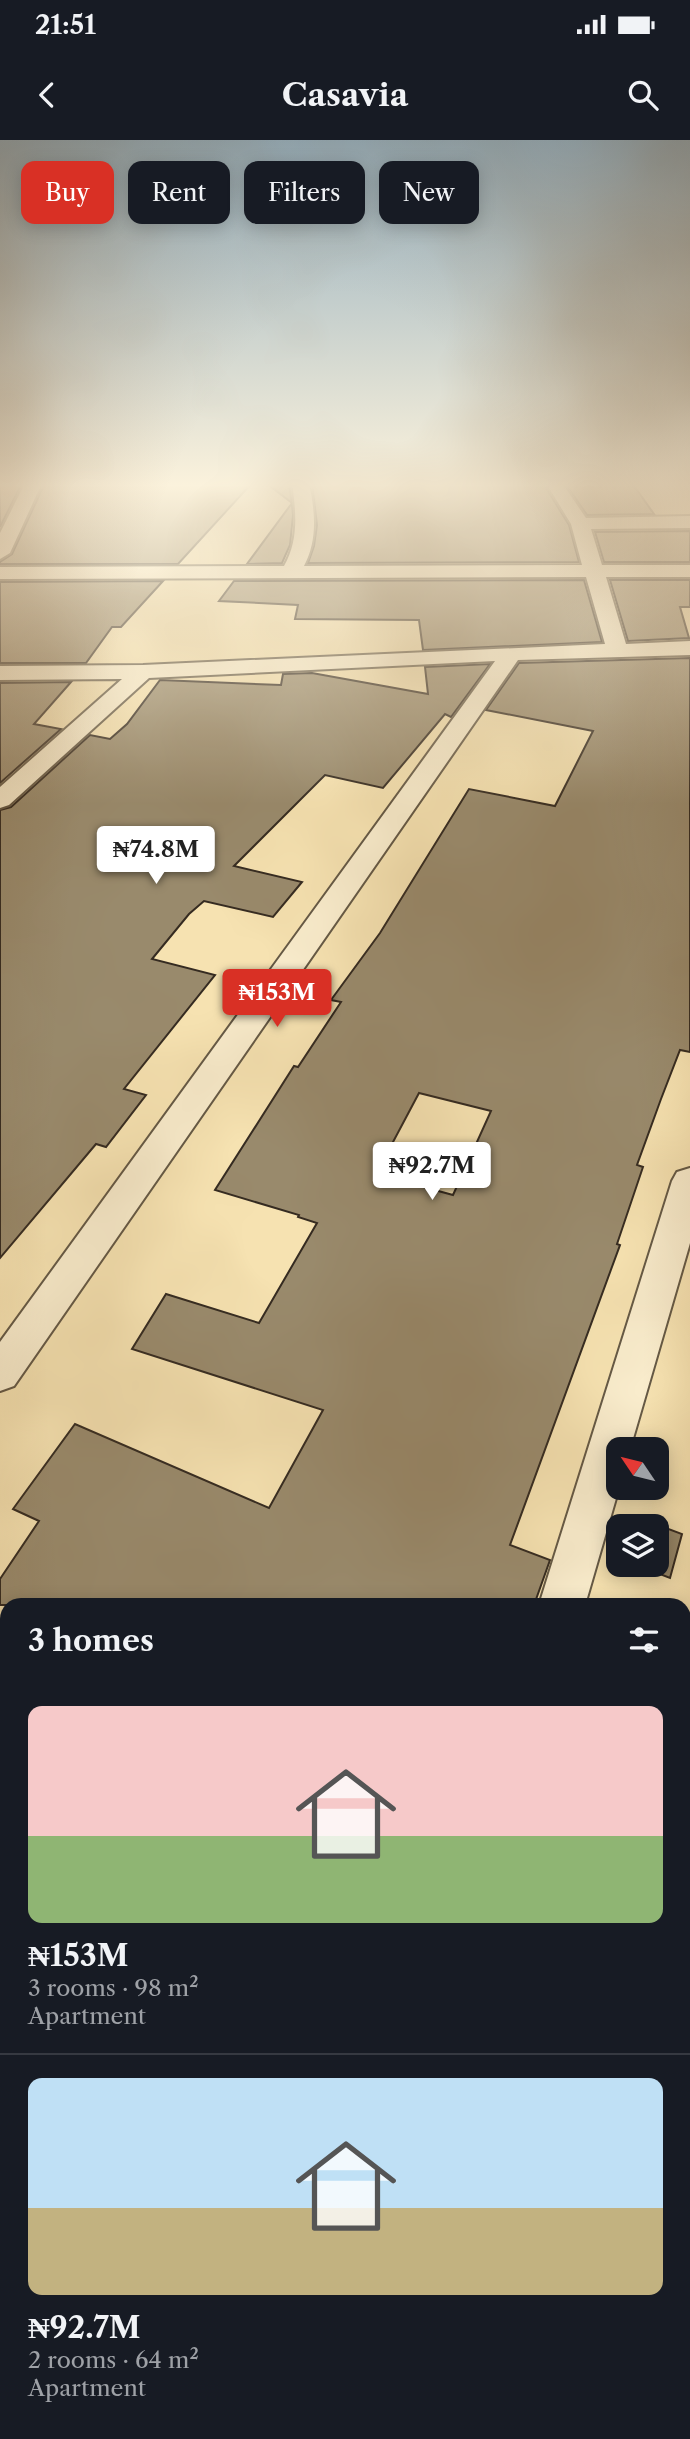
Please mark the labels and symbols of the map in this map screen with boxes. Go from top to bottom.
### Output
pin: ₦74.8M [99,826,213,886]
pin: ₦153M [228,970,326,1029]
pin: ₦92.7M [375,1142,489,1202]
north arrow [606,1437,668,1500]

